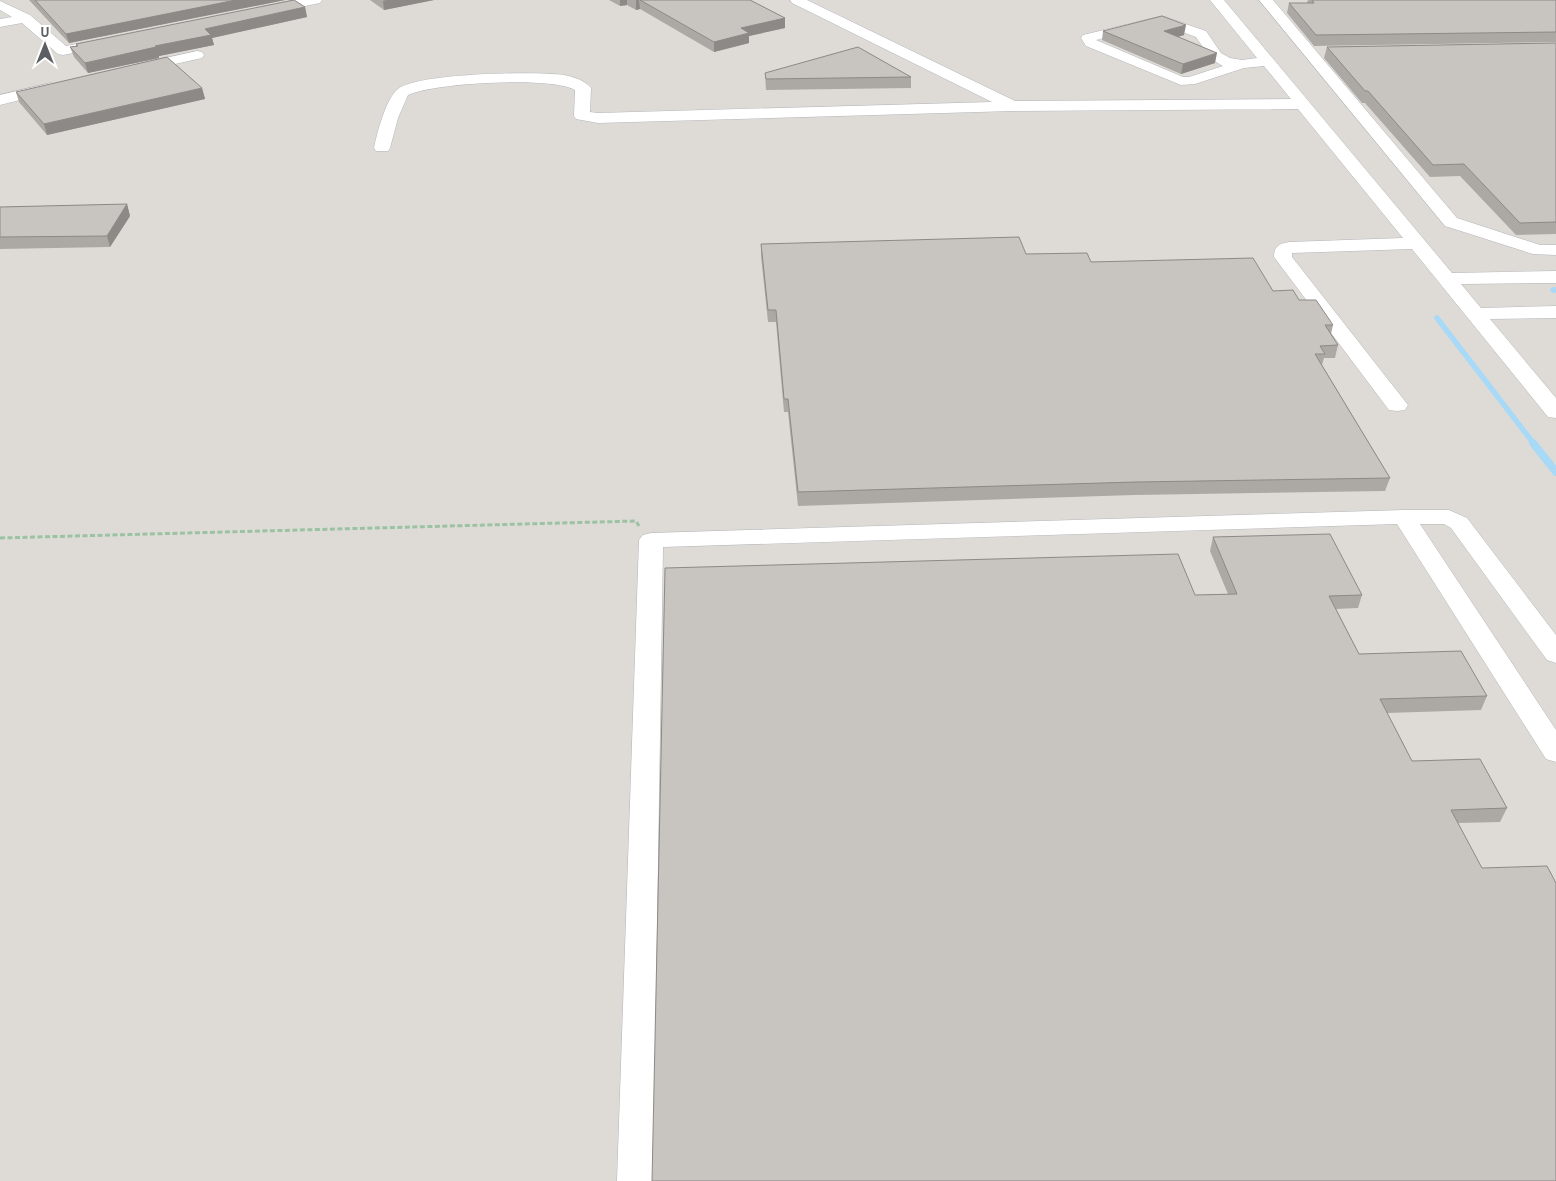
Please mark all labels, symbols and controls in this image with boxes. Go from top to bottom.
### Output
north arrow [20,20,70,70]
text: U [41,26,50,40]

